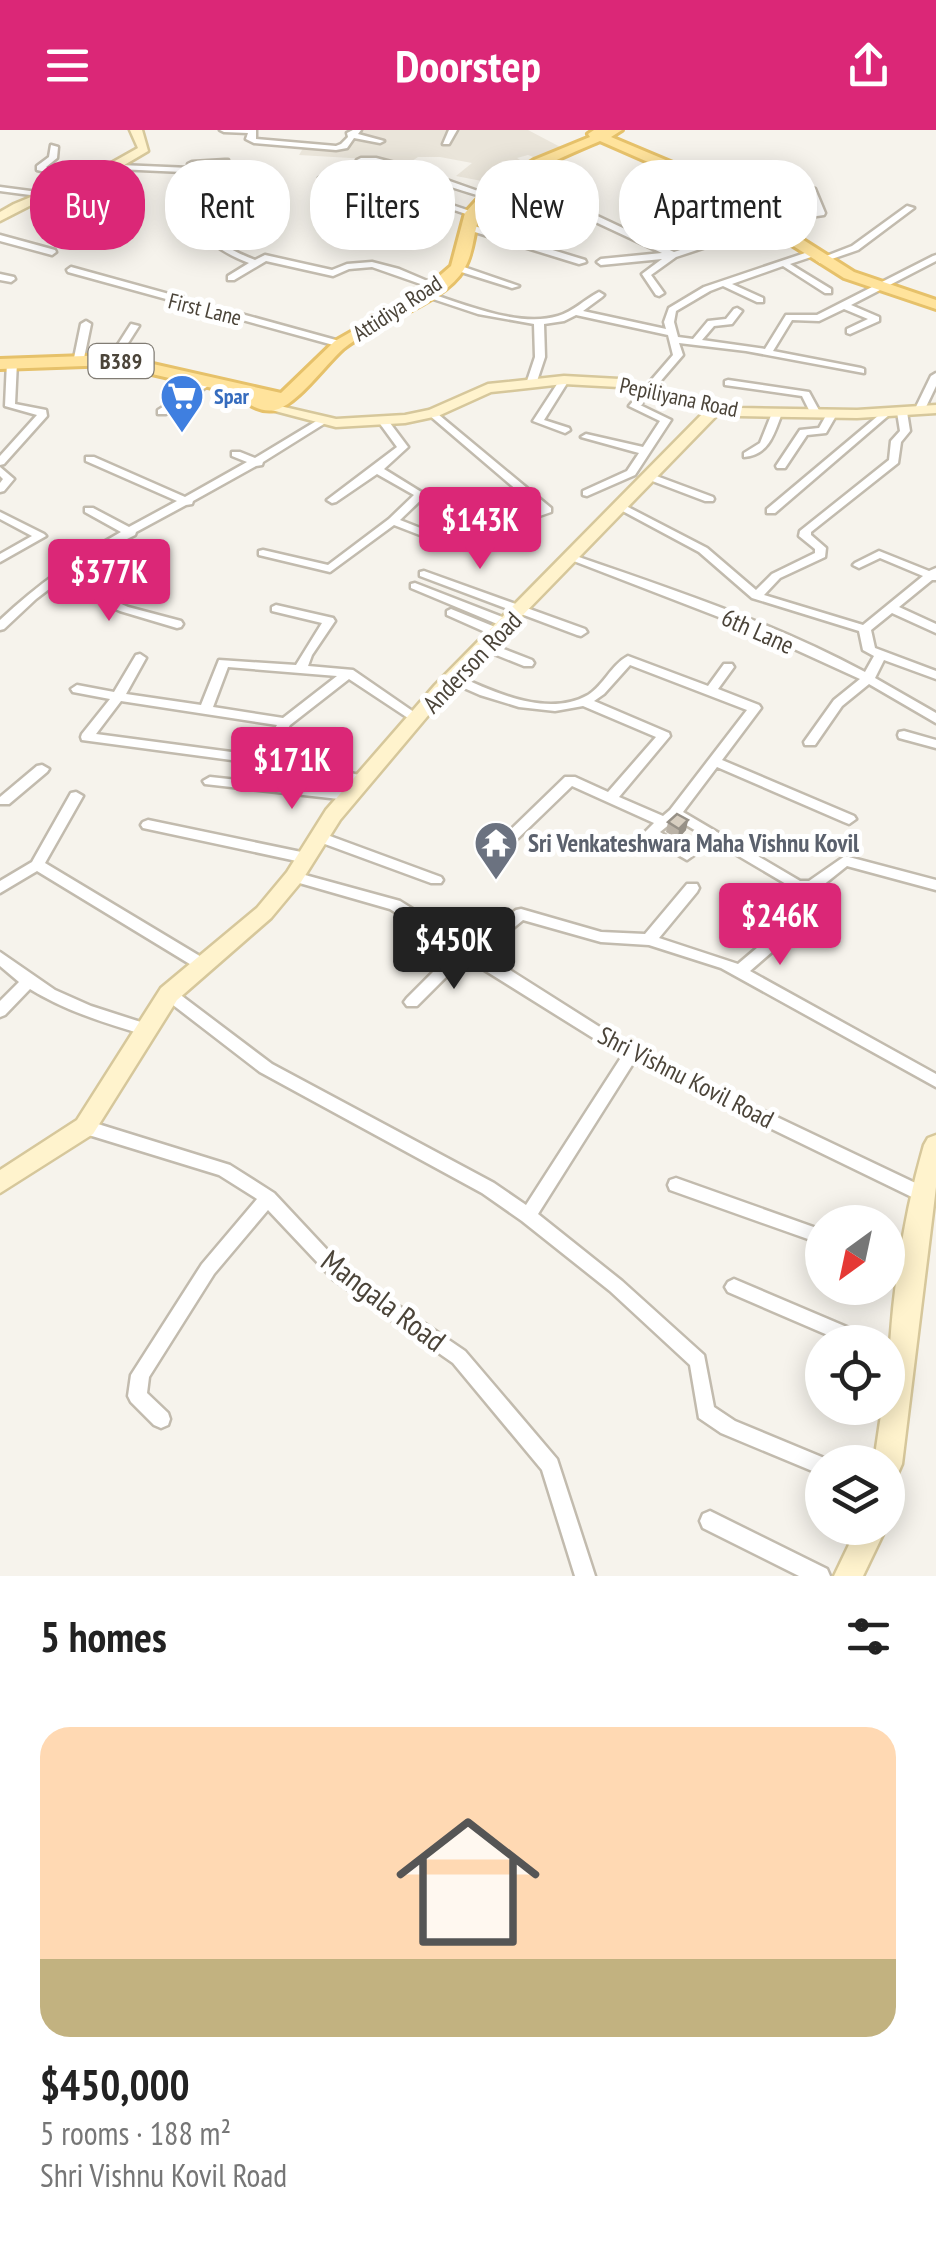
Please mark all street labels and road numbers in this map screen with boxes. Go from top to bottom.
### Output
street label: Attidiya Road [347,269,447,347]
street label: First Lane [166,286,244,332]
road number: B389 [88,344,154,378]
street label: Pepiliyana Road [617,371,741,423]
street label: 6th Lane [717,601,799,661]
street label: Anderson Road [416,604,528,720]
street label: Shri Vishnu Kovil Road [593,1019,779,1135]
street label: Mangala Road [314,1241,454,1359]

